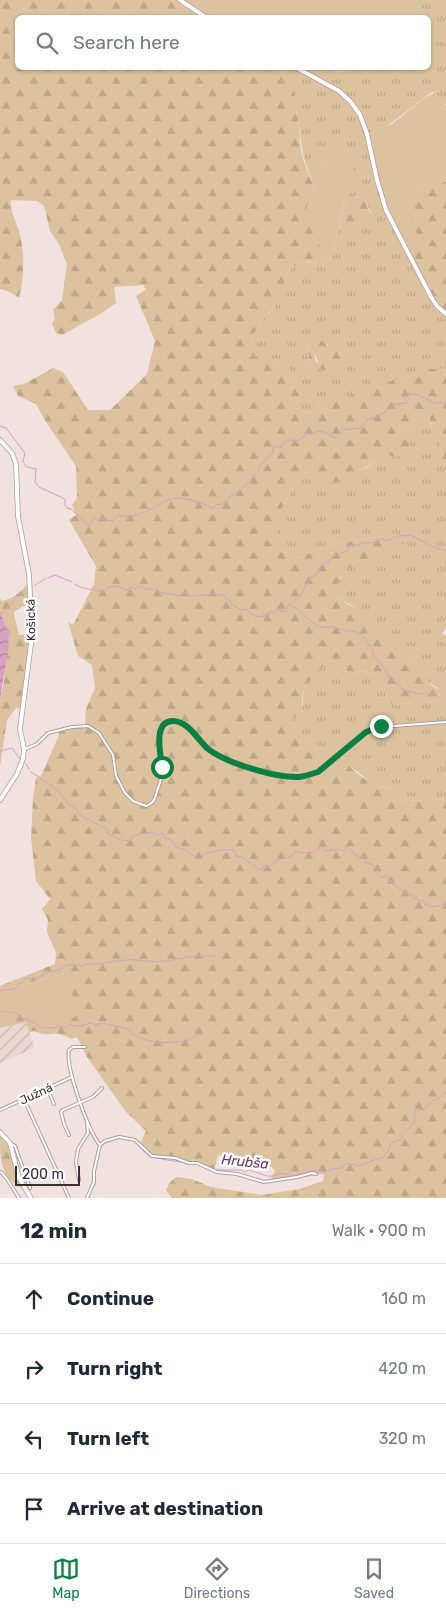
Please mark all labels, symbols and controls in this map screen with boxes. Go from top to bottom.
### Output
search box [15,15,431,70]
icon: search [33,29,61,57]
text: Search here [73,31,180,54]
street label: Košická [24,599,38,641]
route end [370,715,393,738]
route start [151,756,174,779]
street label: Južná [17,1080,55,1108]
water label: Hrubša [221,1151,269,1173]
scale bar [15,1163,80,1186]
text: 200 m [22,1166,64,1183]
text: 12 min [20,1218,87,1243]
text: Walk · 900 m [332,1221,426,1240]
icon: ahead [20,1285,48,1313]
text: Continue [67,1287,154,1310]
text: 160 m [381,1289,426,1308]
icon: right [20,1355,48,1383]
text: Turn right [67,1357,162,1380]
text: 420 m [378,1359,426,1378]
icon: left [20,1425,48,1453]
text: Turn left [67,1427,149,1450]
text: 320 m [379,1429,426,1448]
icon: arrive [20,1495,48,1523]
text: Arrive at destination [67,1497,263,1520]
tab: Map [52,1555,80,1602]
tab: Directions [184,1555,250,1602]
tab: Saved [354,1555,394,1602]

